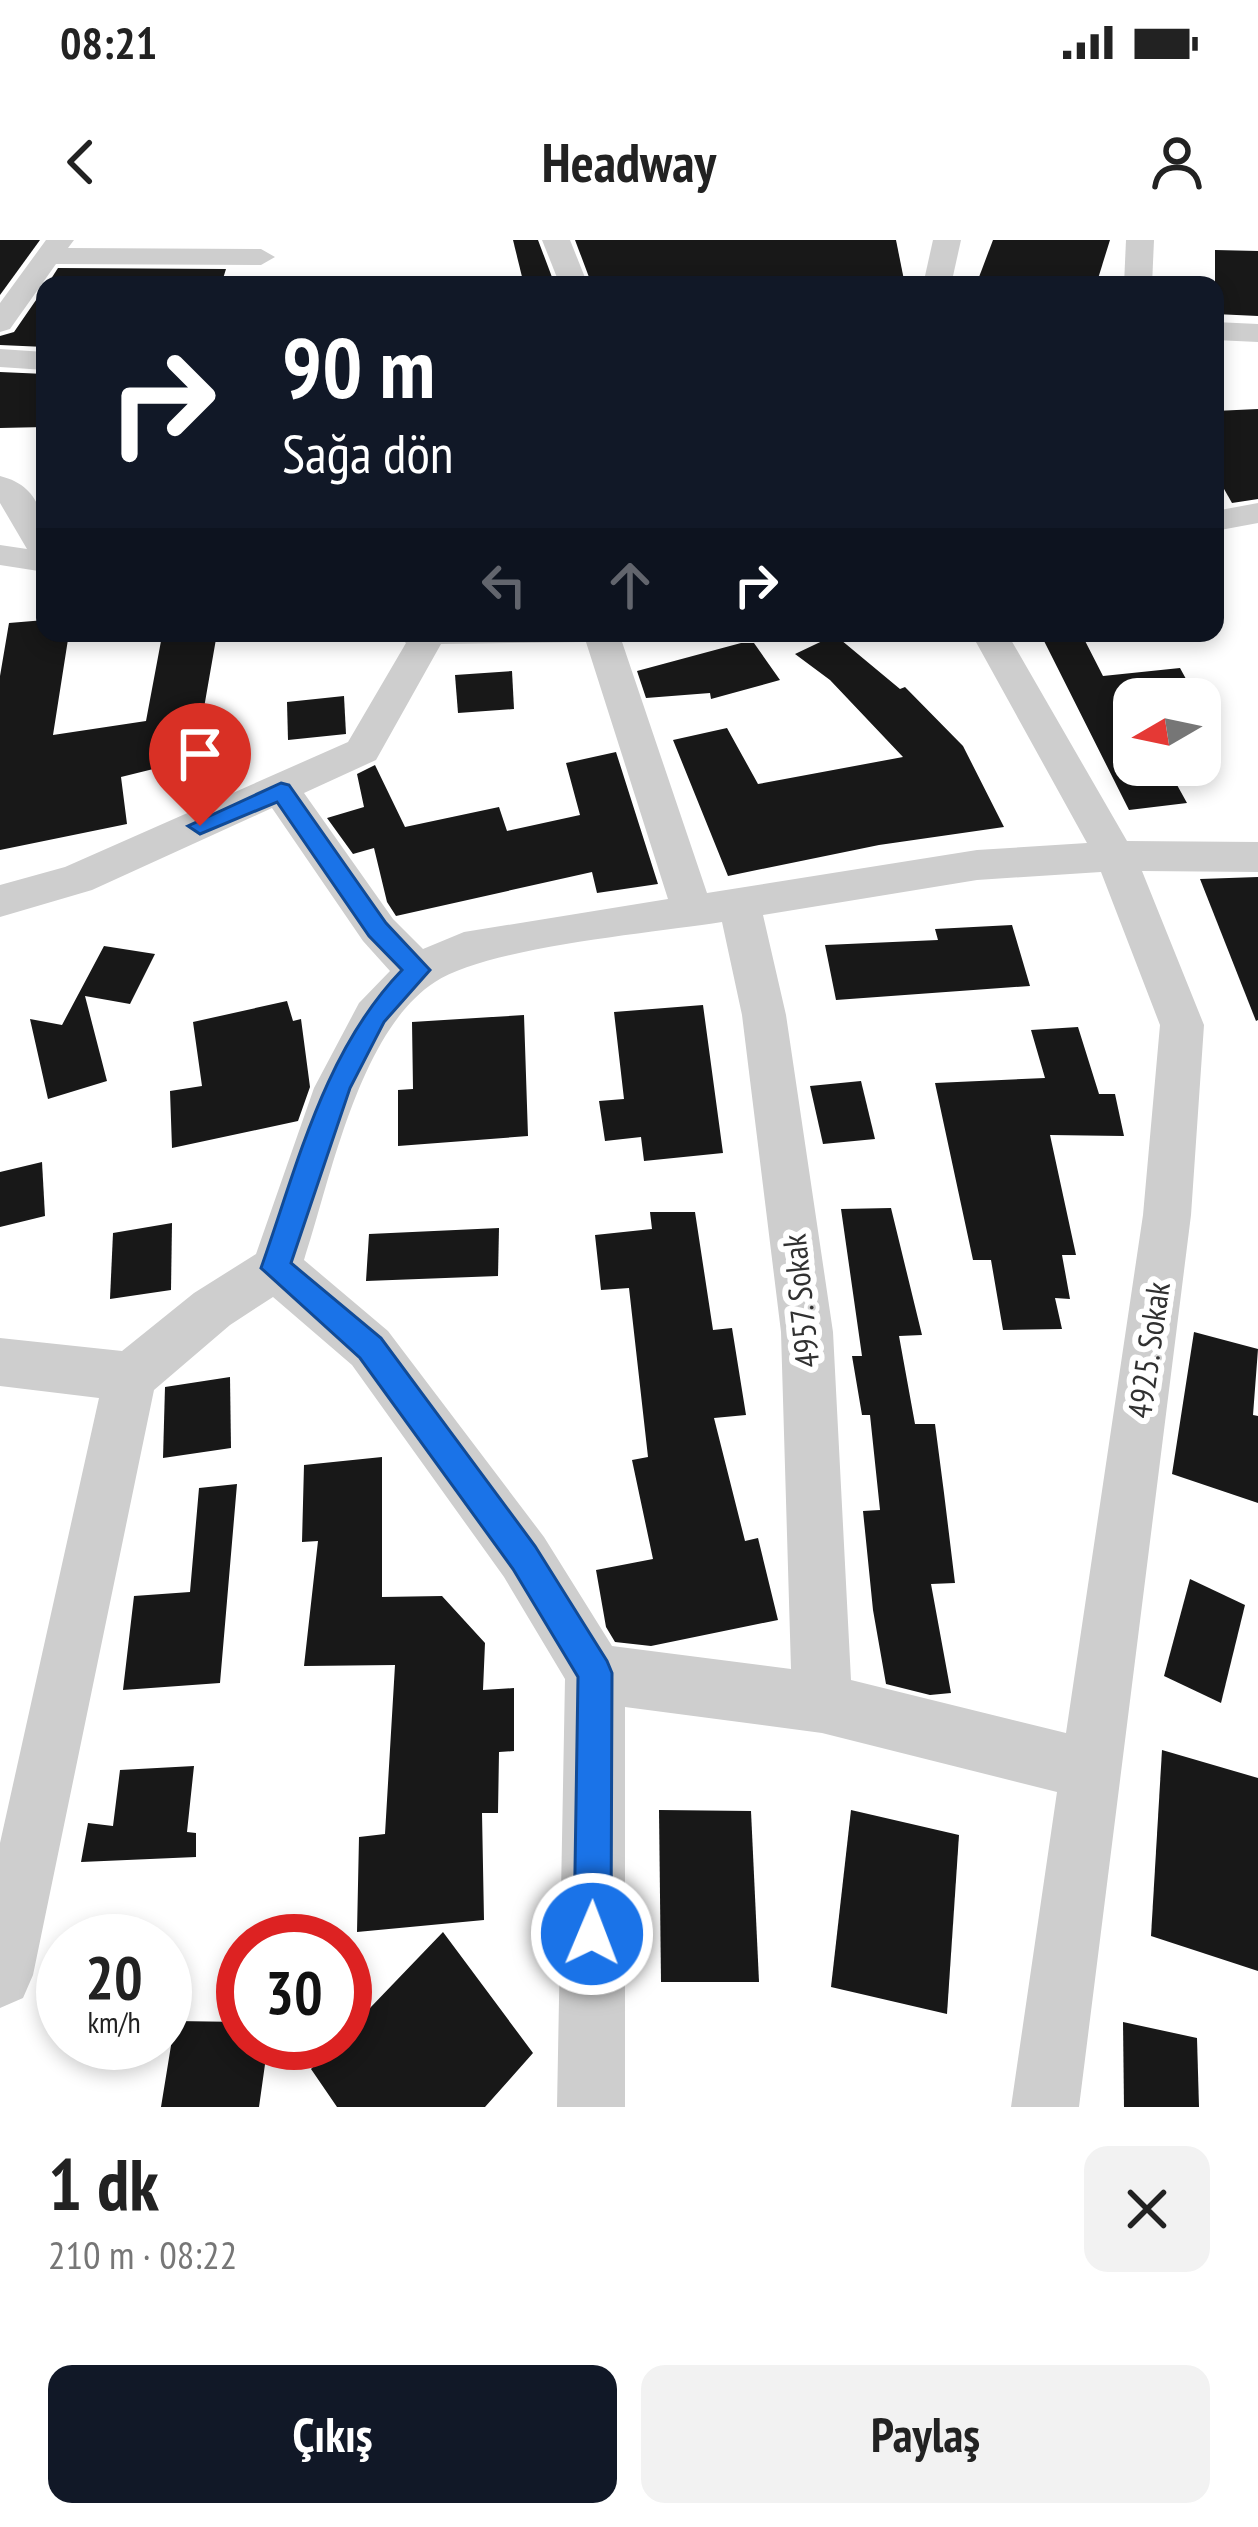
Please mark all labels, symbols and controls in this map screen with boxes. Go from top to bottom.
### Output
text: 08:21 [60,13,157,71]
text: Headway [542,127,716,197]
icon: back [48,129,114,195]
icon: person [1144,129,1210,195]
text: 90 m [282,312,435,421]
icon: right [84,324,240,480]
text: Sağa dön [282,418,454,488]
icon: left [471,552,537,618]
icon: ahead [597,552,663,618]
icon: right [723,552,789,618]
north arrow [1113,678,1221,786]
map controls [1113,678,1221,786]
pin [149,703,251,826]
icon: arrive [167,721,233,787]
street label: 4957. Sokak [772,1232,828,1370]
street label: 4925. Sokak [1117,1279,1179,1421]
position arrow [529,1871,655,1997]
speed limit sign: 30 [216,1914,372,2070]
text: 20 [85,1938,143,2016]
text: km/h [87,2002,141,2041]
text: 1 dk [48,2137,159,2230]
button: close [1084,2146,1210,2272]
text: 210 m · 08:22 [48,2229,237,2280]
button: Çıkış [48,2365,617,2503]
button: Paylaş [641,2365,1210,2503]

